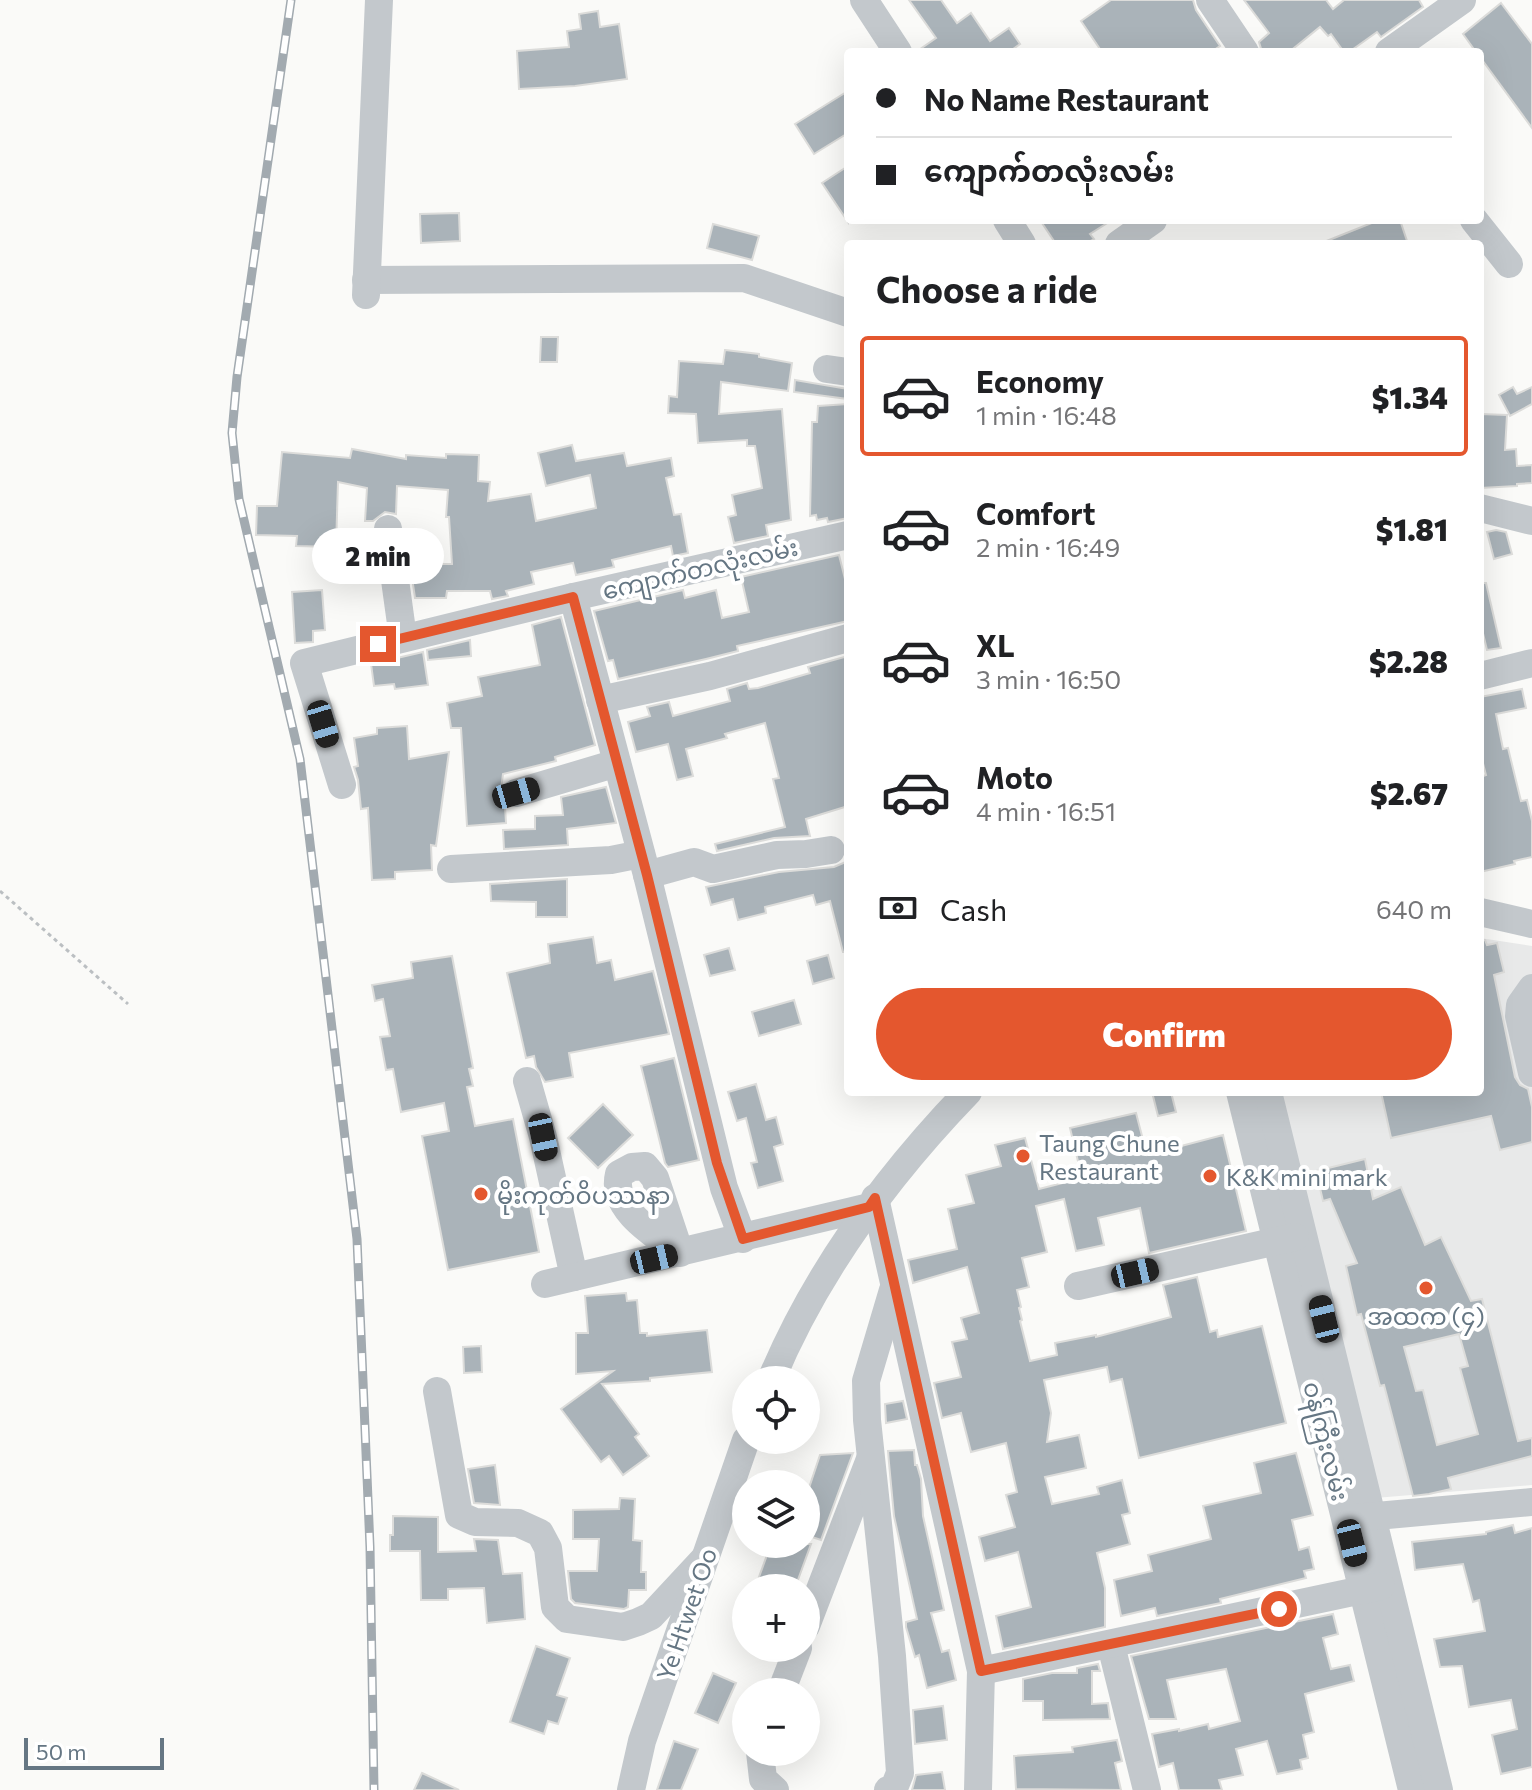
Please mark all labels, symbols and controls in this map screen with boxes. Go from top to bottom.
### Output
text: No Name Restaurant [924,80,1209,117]
text: ကျောက်တလုံးလမ်း [924,151,1175,188]
text: Choose a ride [876,266,1097,310]
icon: car [880,360,952,432]
text: Economy [976,362,1104,399]
text: $1.34 [1372,378,1448,415]
text: 1 min · 16:48 [976,399,1117,430]
icon: car [880,492,952,564]
text: Comfort [976,494,1095,531]
text: $1.81 [1376,510,1448,547]
callout: 2 min [312,528,444,584]
street label: ကျောက်တလုံးလမ်း [599,531,802,610]
text: 2 min · 16:49 [976,531,1120,562]
text: 2 min [345,540,411,571]
icon: car [880,624,952,696]
route end [360,626,396,662]
text: XL [976,626,1015,663]
text: $2.28 [1369,642,1448,679]
text: 3 min · 16:50 [976,663,1121,694]
car [305,698,341,750]
icon: car [880,756,952,828]
text: Moto [976,758,1053,795]
text: $2.67 [1370,774,1448,811]
car [490,775,542,811]
text: 4 min · 16:51 [976,795,1116,826]
icon: cash [876,886,920,930]
text: Cash [940,890,1007,927]
text: 640 m [1376,893,1452,924]
button: Confirm [876,988,1452,1080]
car [526,1111,560,1163]
place label: Taung Chune Restaurant [1039,1128,1180,1185]
marker: Taung Chune Restaurant [1014,1147,1032,1165]
place label: K&K mini mark [1226,1162,1388,1191]
marker: K&K mini mark [1201,1167,1219,1185]
place label: မိုးကုတ်ဝိပဿနာ [497,1180,671,1215]
marker: မိုးကုတ်ဝိပဿနာ [472,1185,490,1203]
car [628,1242,680,1276]
car [1109,1256,1161,1290]
marker: အထက (၄) [1417,1279,1435,1297]
car [1307,1293,1341,1345]
place label: အထက (၄) [1367,1301,1485,1336]
map controls [732,1366,820,1766]
button: locate [732,1366,820,1454]
street label: ဝန်ကြီးလမ်း [1292,1378,1356,1505]
button: layers [732,1470,820,1558]
car [1335,1517,1369,1569]
street label: Ye Htwet Oo [650,1544,722,1684]
button: + [732,1574,820,1662]
route start [1261,1591,1297,1627]
button: − [732,1678,820,1766]
scale bar [24,1734,164,1770]
text: 50 m [36,1738,86,1765]

